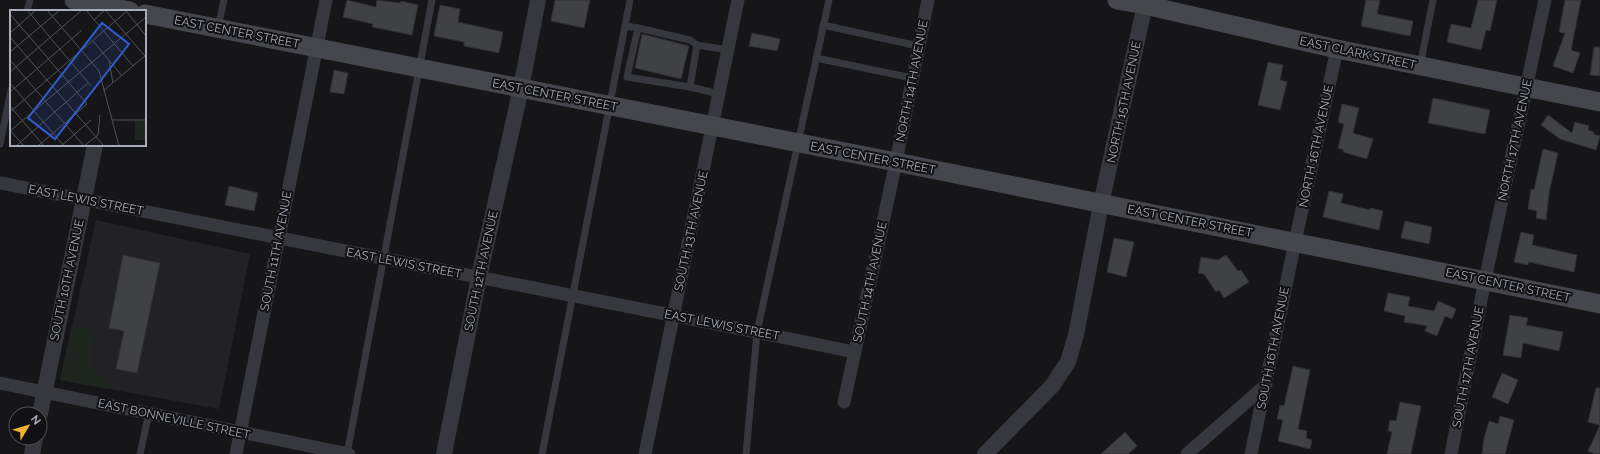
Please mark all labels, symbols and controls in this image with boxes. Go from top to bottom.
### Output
inset map [10,10,146,146]
street label: EAST CENTER STREET [173,13,301,51]
street label: NORTH 14TH AVENUE [893,19,931,143]
street label: EAST CLARK STREET [1298,34,1418,72]
street label: NORTH 15TH AVENUE [1104,40,1144,164]
street label: EAST CENTER STREET [491,76,619,114]
street label: NORTH 17TH AVENUE [1495,78,1535,202]
street label: NORTH 16TH AVENUE [1296,83,1336,209]
street label: EAST CENTER STREET [809,139,937,177]
street label: SOUTH 13TH AVENUE [671,170,711,292]
street label: EAST LEWIS STREET [27,182,145,218]
street label: SOUTH 11TH AVENUE [258,190,294,312]
street label: EAST CENTER STREET [1126,202,1254,240]
street label: SOUTH 12TH AVENUE [461,210,501,332]
street label: SOUTH 10TH AVENUE [47,218,87,342]
street label: SOUTH 14TH AVENUE [850,220,890,344]
street label: EAST LEWIS STREET [345,245,463,281]
street label: EAST CENTER STREET [1444,265,1572,305]
street label: SOUTH 16TH AVENUE [1254,286,1292,410]
street label: SOUTH 17TH AVENUE [1449,305,1487,429]
street label: EAST LEWIS STREET [663,307,781,343]
street label: EAST BONNEVILLE STREET [97,396,252,442]
north arrow [8,406,48,446]
text: N [28,413,43,427]

